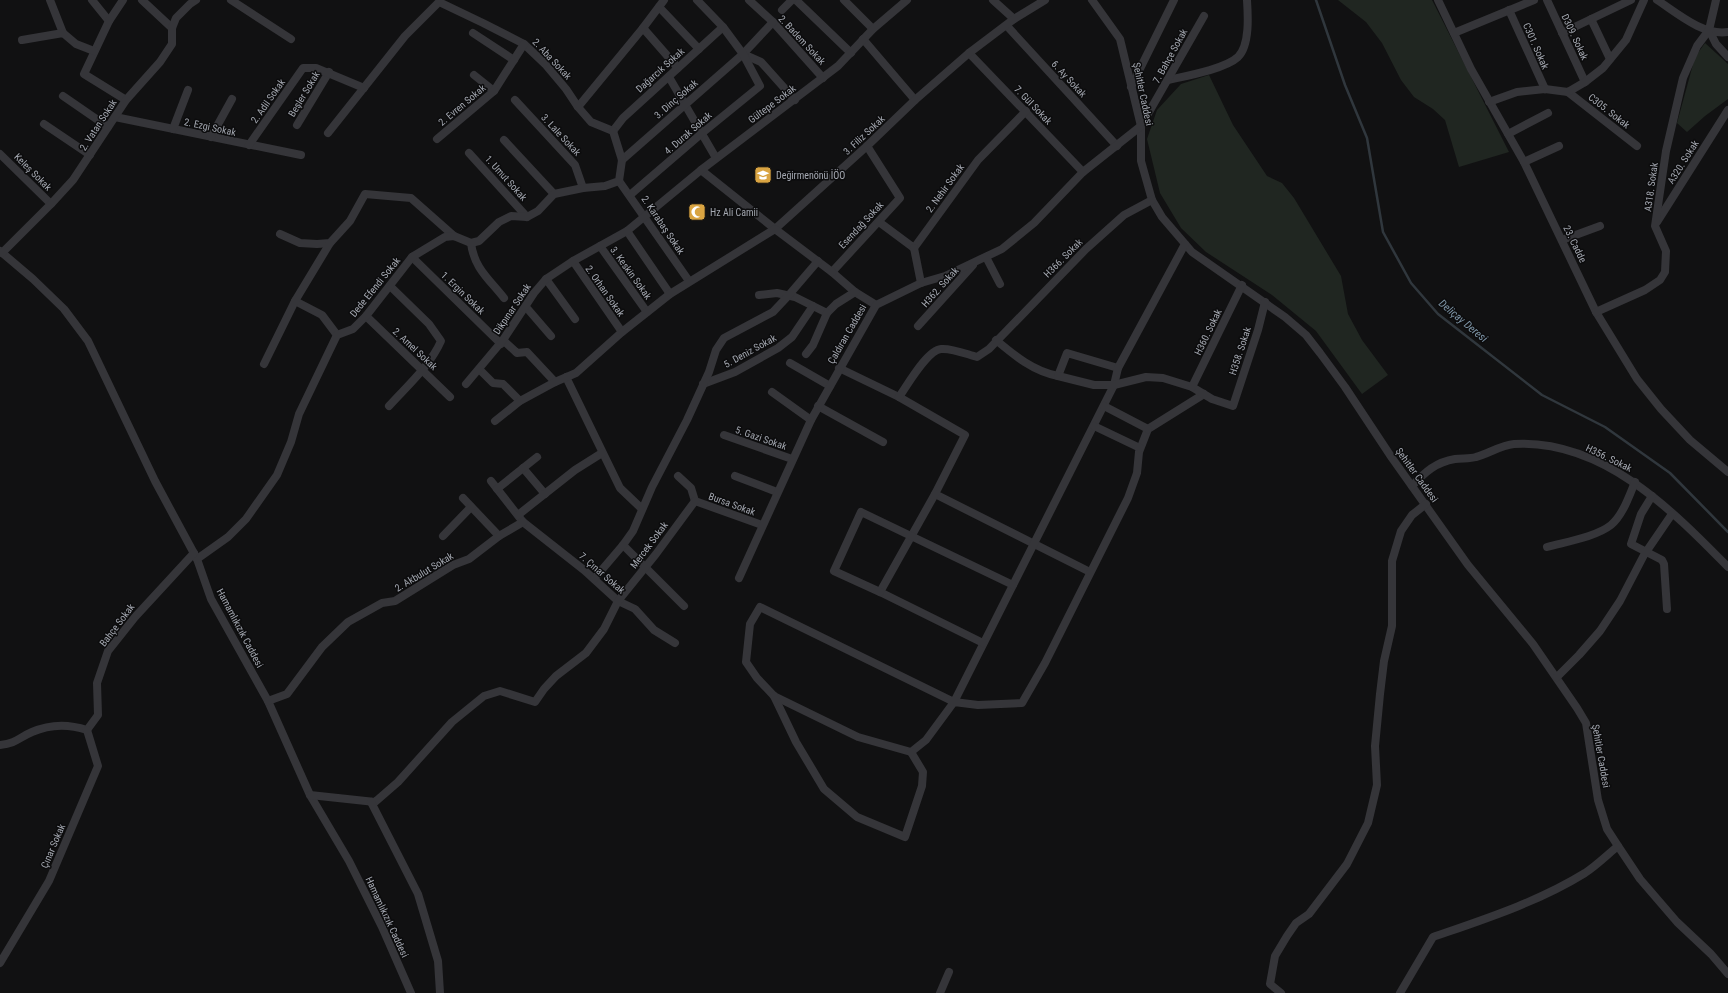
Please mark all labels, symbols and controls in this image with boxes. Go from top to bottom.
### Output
street label: D309. Sokak [1560,12,1591,62]
street label: 2. Badem Sokak [776,13,828,67]
street label: C301. Sokak [1521,21,1551,71]
street label: 7. Bahçe Sokak [1151,26,1190,85]
street label: 2. Aba Sokak [530,36,574,82]
street label: Dağarcık Sokak [634,45,687,94]
street label: 6. Ay Sokak [1049,58,1089,100]
street label: Şehitler Caddesi [1131,61,1155,127]
street label: Beşler Sokak [286,69,322,119]
street label: 2. Adil Sokak [249,76,288,125]
street label: 3. Dinç Sokak [652,77,700,121]
street label: 2. Evren Sokak [436,82,488,128]
street label: Gültepe Sokak [746,82,798,125]
street label: 7. Gül Sokak [1012,83,1054,127]
street label: C305. Sokak [1586,91,1632,131]
street label: 2. Vatan Sokak [77,97,119,153]
street label: 4. Durak Sokak [662,109,714,156]
street label: 3. Lale Sokak [539,112,583,158]
street label: 3. Filiz Sokak [841,113,887,157]
street label: 2. Ezgi Sokak [183,116,237,138]
street label: A320. Sokak [1665,138,1701,186]
street label: Keleş Sokak [12,151,54,193]
street label: 1. Umut Sokak [483,153,530,203]
street label: 2. Nehir Sokak [924,161,967,214]
street label: A318. Sokak [1642,161,1660,212]
school or university icon: Değirmenönü İÖO [753,165,773,185]
place label: Değirmenönü İÖO [776,169,845,181]
street label: 2. Karabaş Sokak [639,194,687,257]
street label: Esendağ Sokak [836,199,886,251]
mosque icon: Hz Ali Camii [687,202,707,222]
place label: Hz Ali Camii [710,207,758,218]
street label: 23. Cadde [1561,224,1589,265]
street label: H366. Sokak [1041,236,1085,280]
street label: 3. Keskin Sokak [608,245,654,302]
street label: Dede Efendi Sokak [348,255,403,319]
street label: 2. Orhan Sokak [583,263,627,319]
street label: H362. Sokak [919,264,961,309]
street label: 1. Ergin Sokak [439,270,487,317]
street label: Dikpınar Sokak [491,281,533,336]
water label: Deliçay Deresi [1436,297,1490,345]
street label: Çaldıran Caddesi [826,302,868,366]
street label: H360. Sokak [1192,307,1224,357]
street label: H358. Sokak [1227,325,1253,376]
street label: 2. Amel Sokak [391,326,440,373]
street label: 5. Deniz Sokak [722,332,778,370]
street label: 5. Gazi Sokak [734,424,789,452]
street label: H356. Sokak [1584,442,1634,474]
street label: Şehitler Caddesi [1394,446,1440,504]
street label: Bursa Sokak [707,490,757,518]
street label: Mercek Sokak [628,519,670,570]
street label: 2. Akbulut Sokak [393,550,456,594]
street label: 7. Çınar Sokak [577,550,627,596]
street label: Hamamlıkızık Caddesi [215,587,265,669]
street label: Bahçe Sokak [97,601,137,649]
street label: Şehitler Caddesi [1590,723,1612,789]
street label: Çınar Sokak [39,822,67,870]
street label: Hamamlıkızık Caddesi [363,875,411,959]

